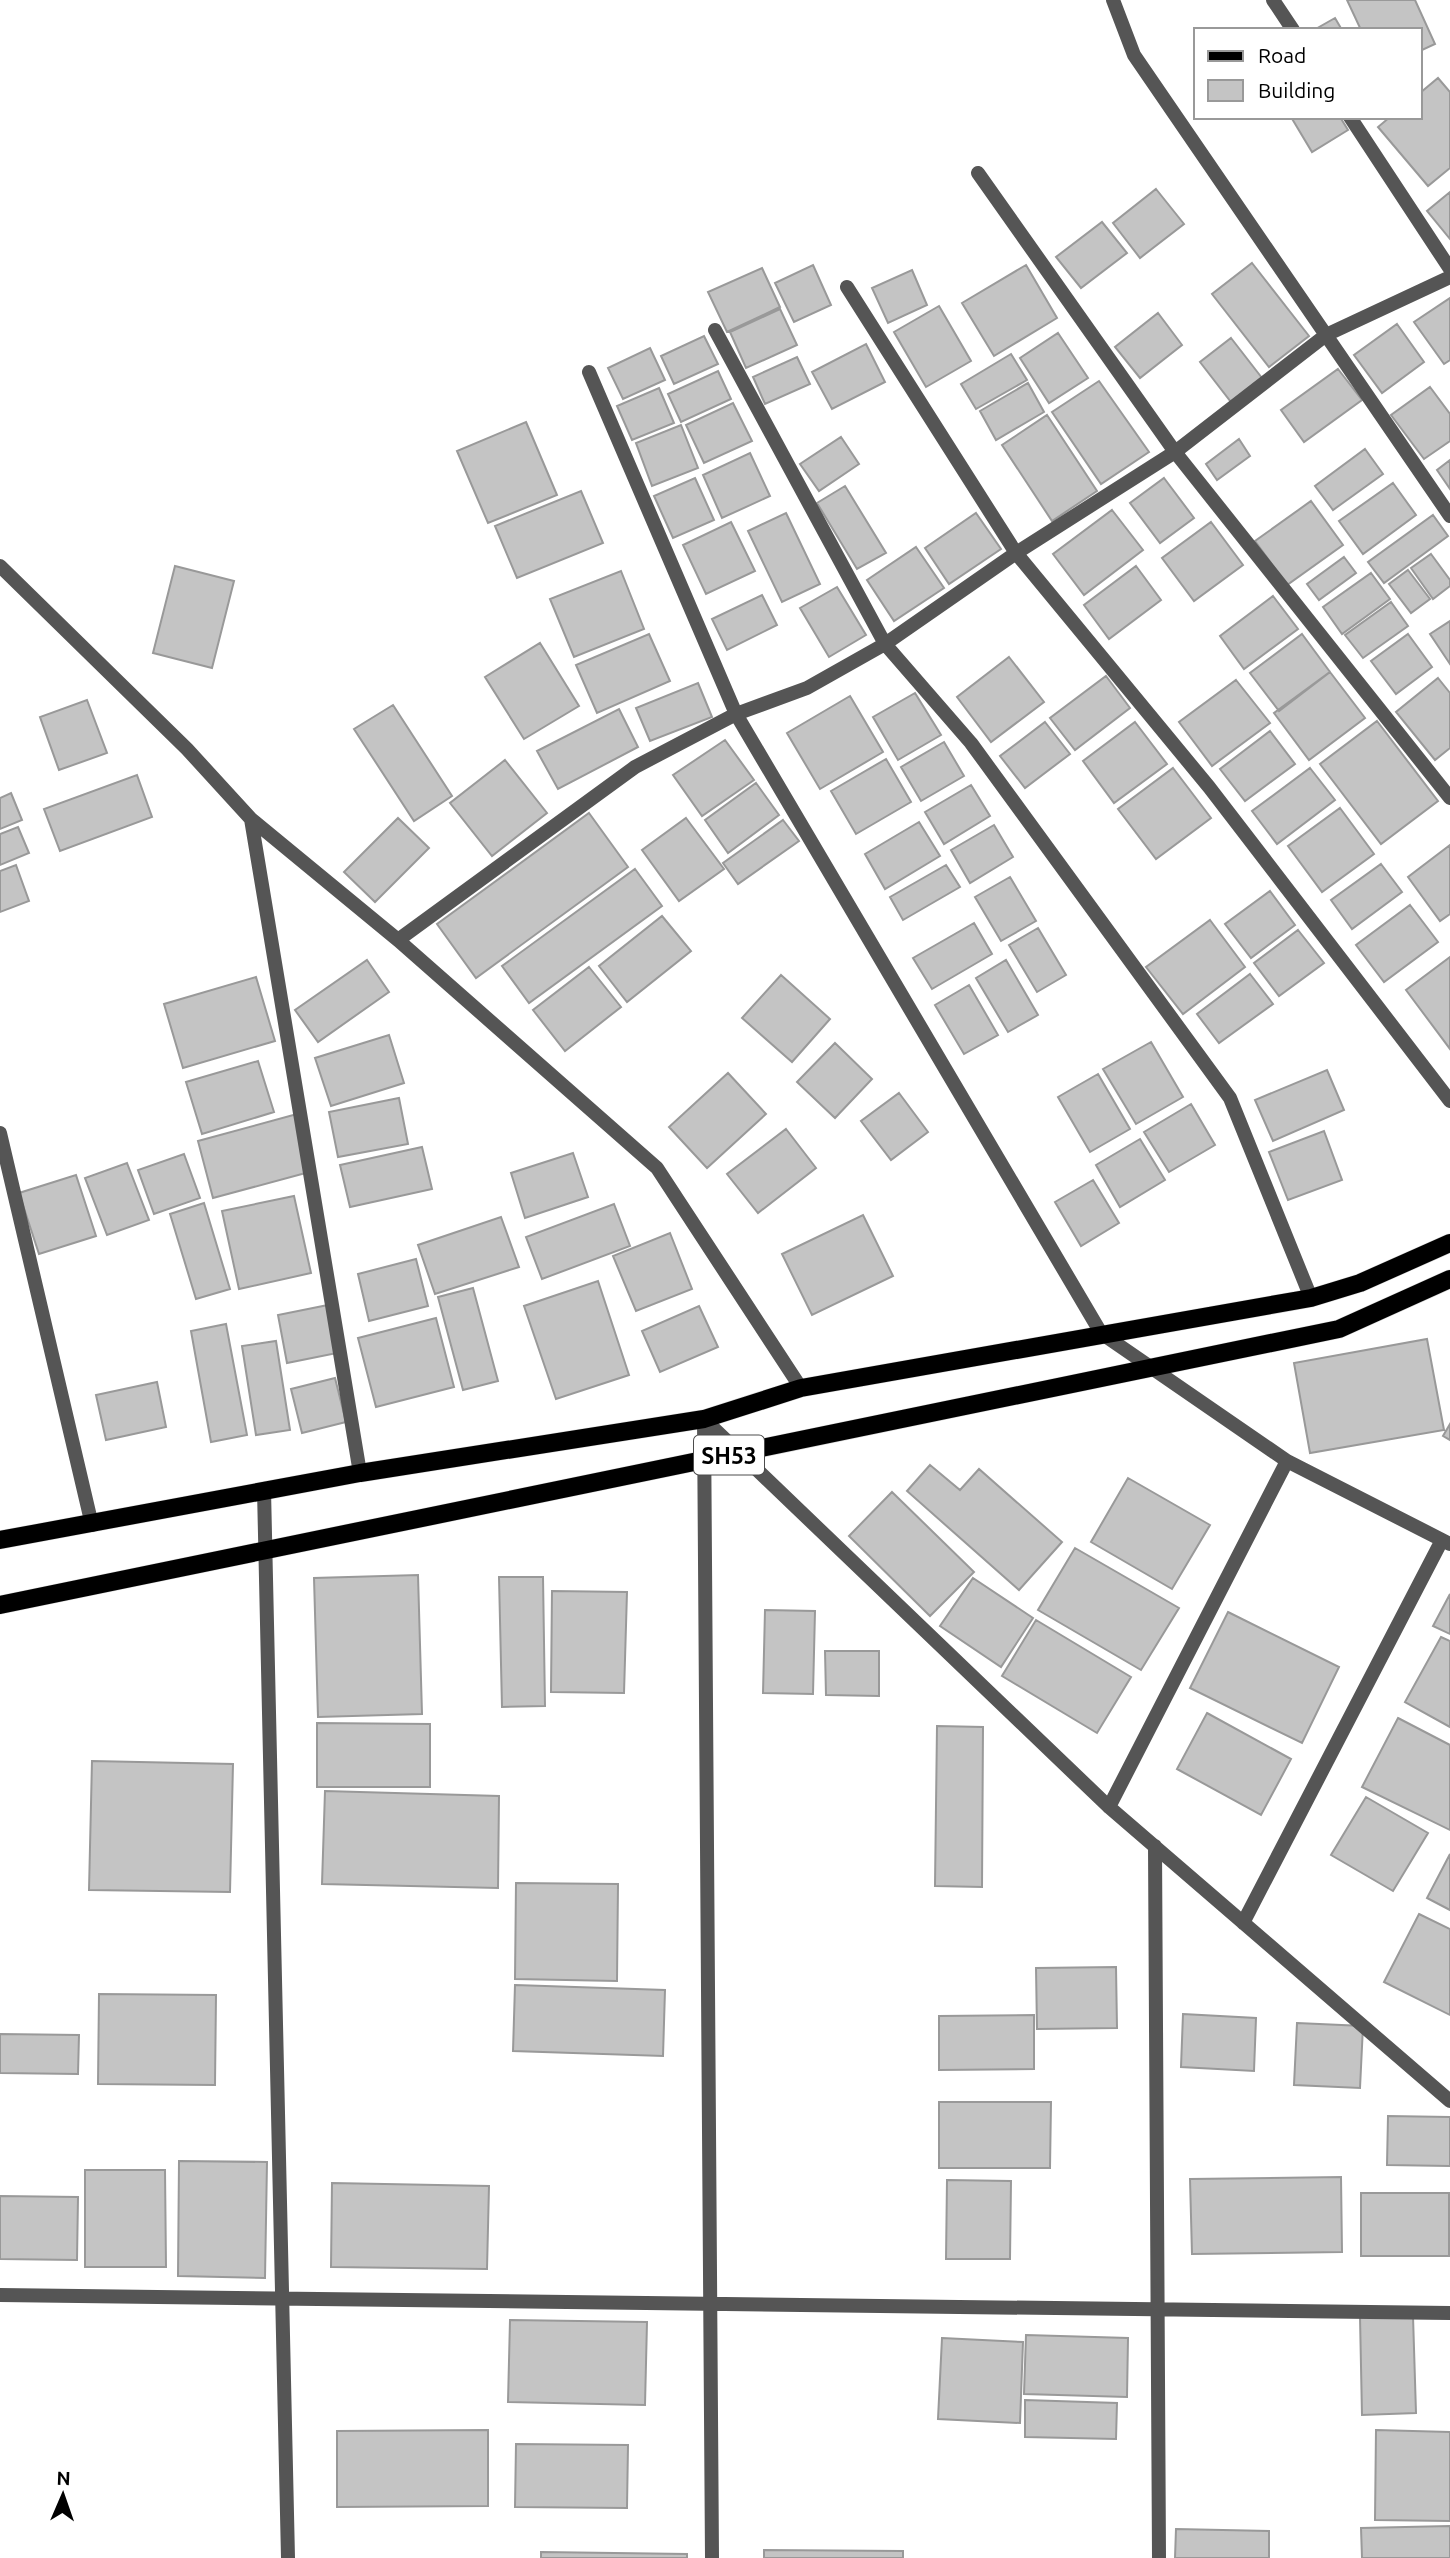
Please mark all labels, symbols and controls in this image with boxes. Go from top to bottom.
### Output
legend [1194,28,1422,119]
text: Road [1258,43,1306,67]
text: Building [1258,78,1335,102]
road number: SH53 [694,1436,764,1474]
north arrow [28,2460,98,2530]
text: N [56,2467,71,2489]

